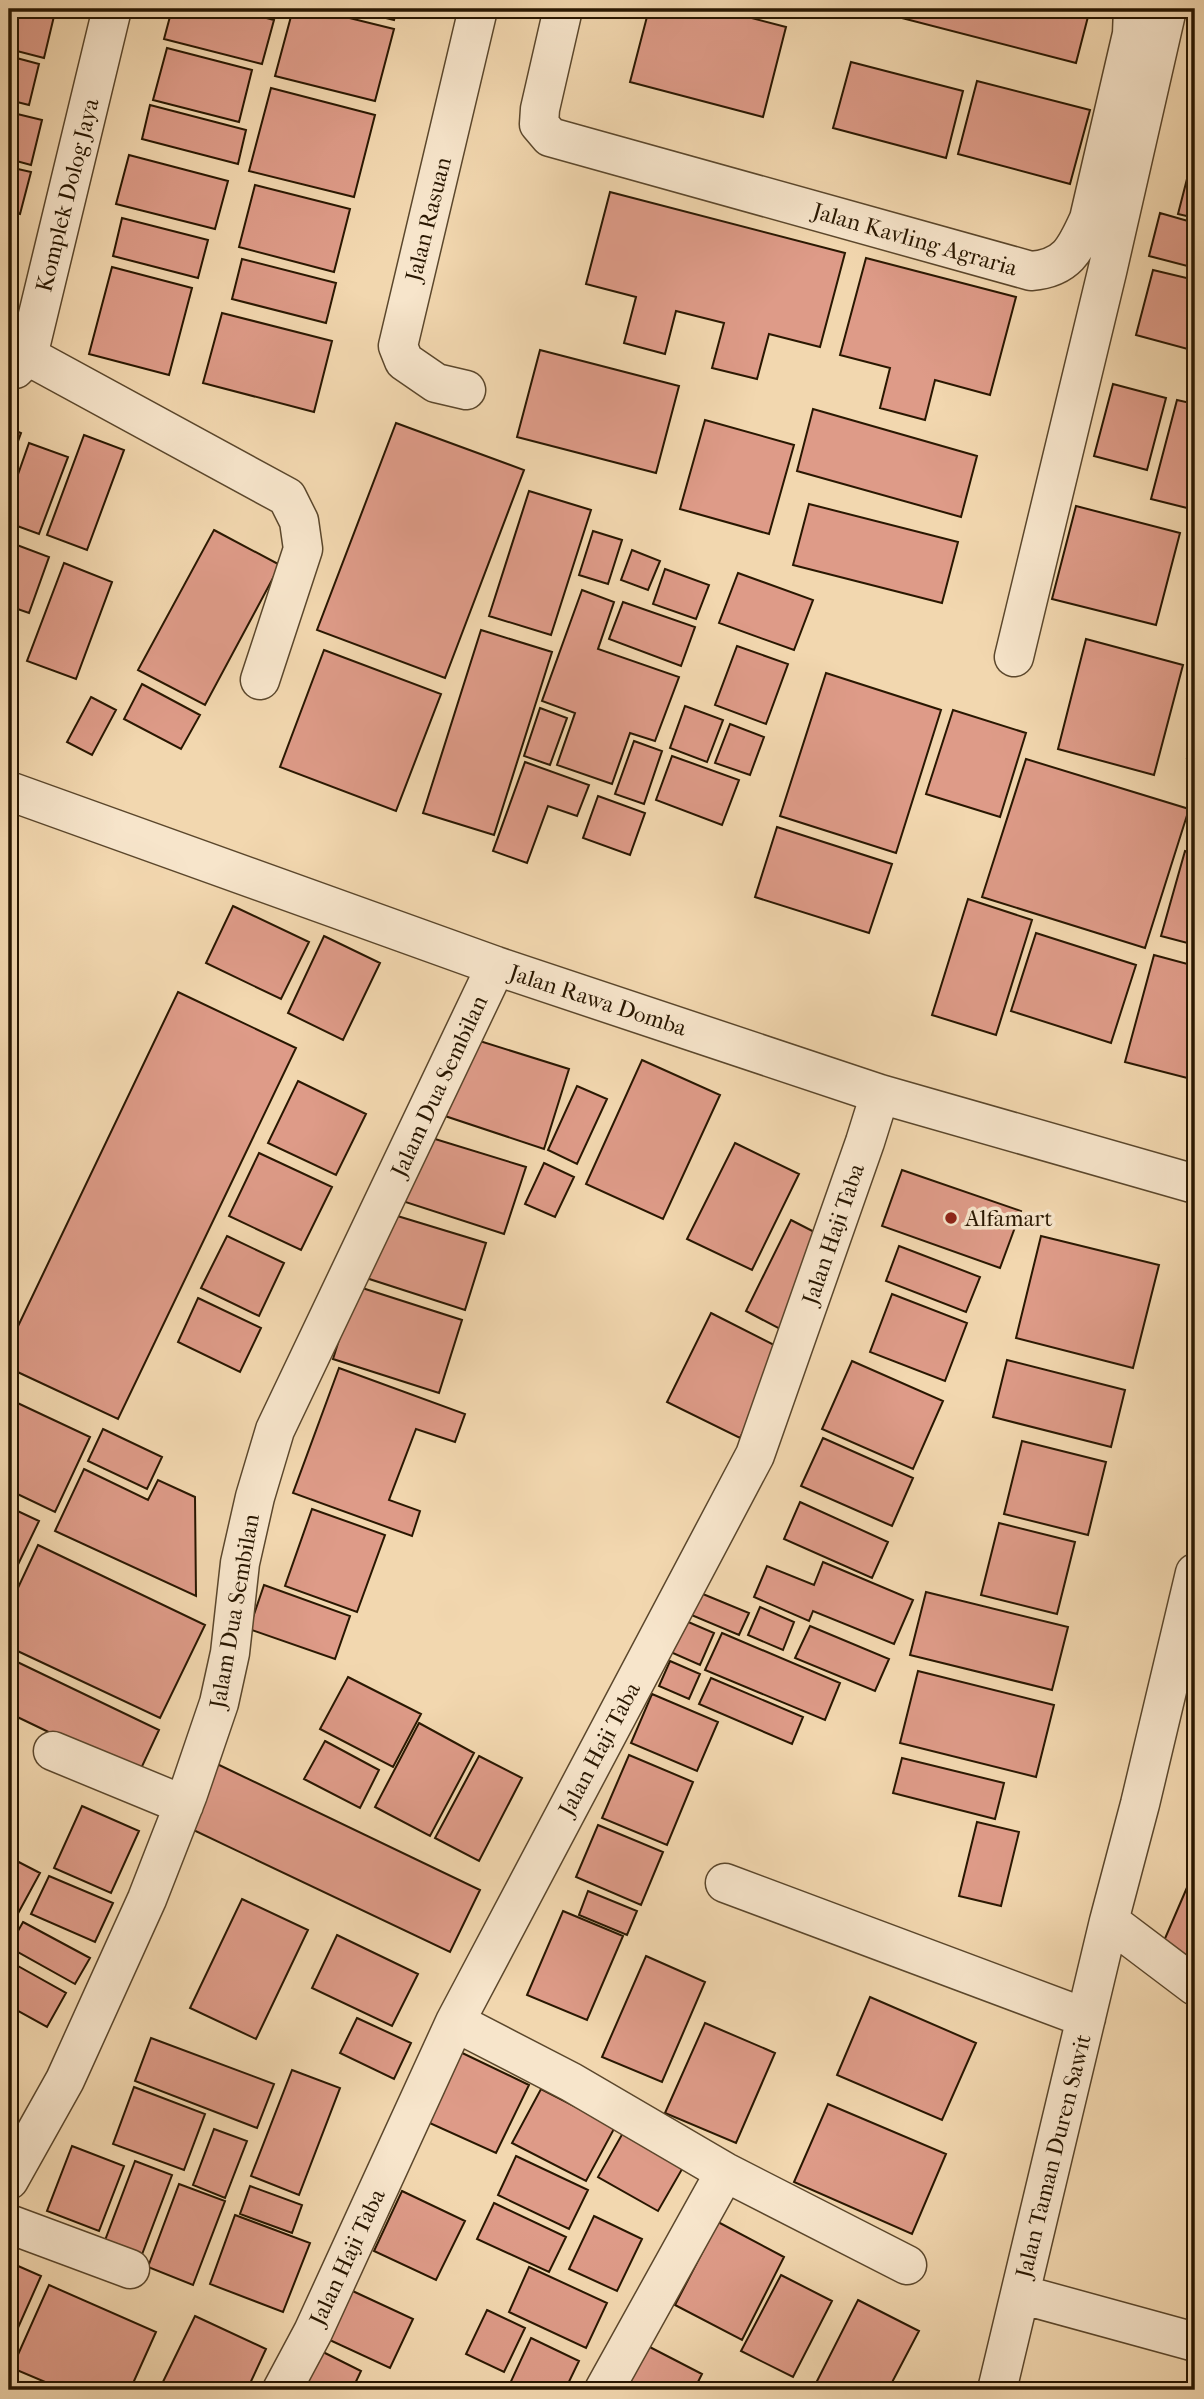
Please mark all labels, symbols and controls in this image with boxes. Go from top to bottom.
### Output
street label: Komplek Dolog Jaya [30,95,105,295]
street label: Jalan Rasuan [400,153,457,286]
street label: Jalan Kavling Agraria [808,197,1021,282]
street label: Jalan Rawa Domba [504,959,690,1042]
street label: Jalam Dua Sembilan [385,991,494,1183]
street label: Jalan Haji Taba [796,1160,870,1310]
place label: Alfamart [964,1205,1052,1232]
marker: Alfamart [943,1210,959,1226]
street label: Jalam Dua Sembilan [204,1511,265,1713]
street label: Jalan Haji Taba [552,1678,646,1822]
street label: Jalan Taman Duren Sawit [1010,2031,1097,2283]
street label: Jalan Haji Taba [303,2184,391,2332]

